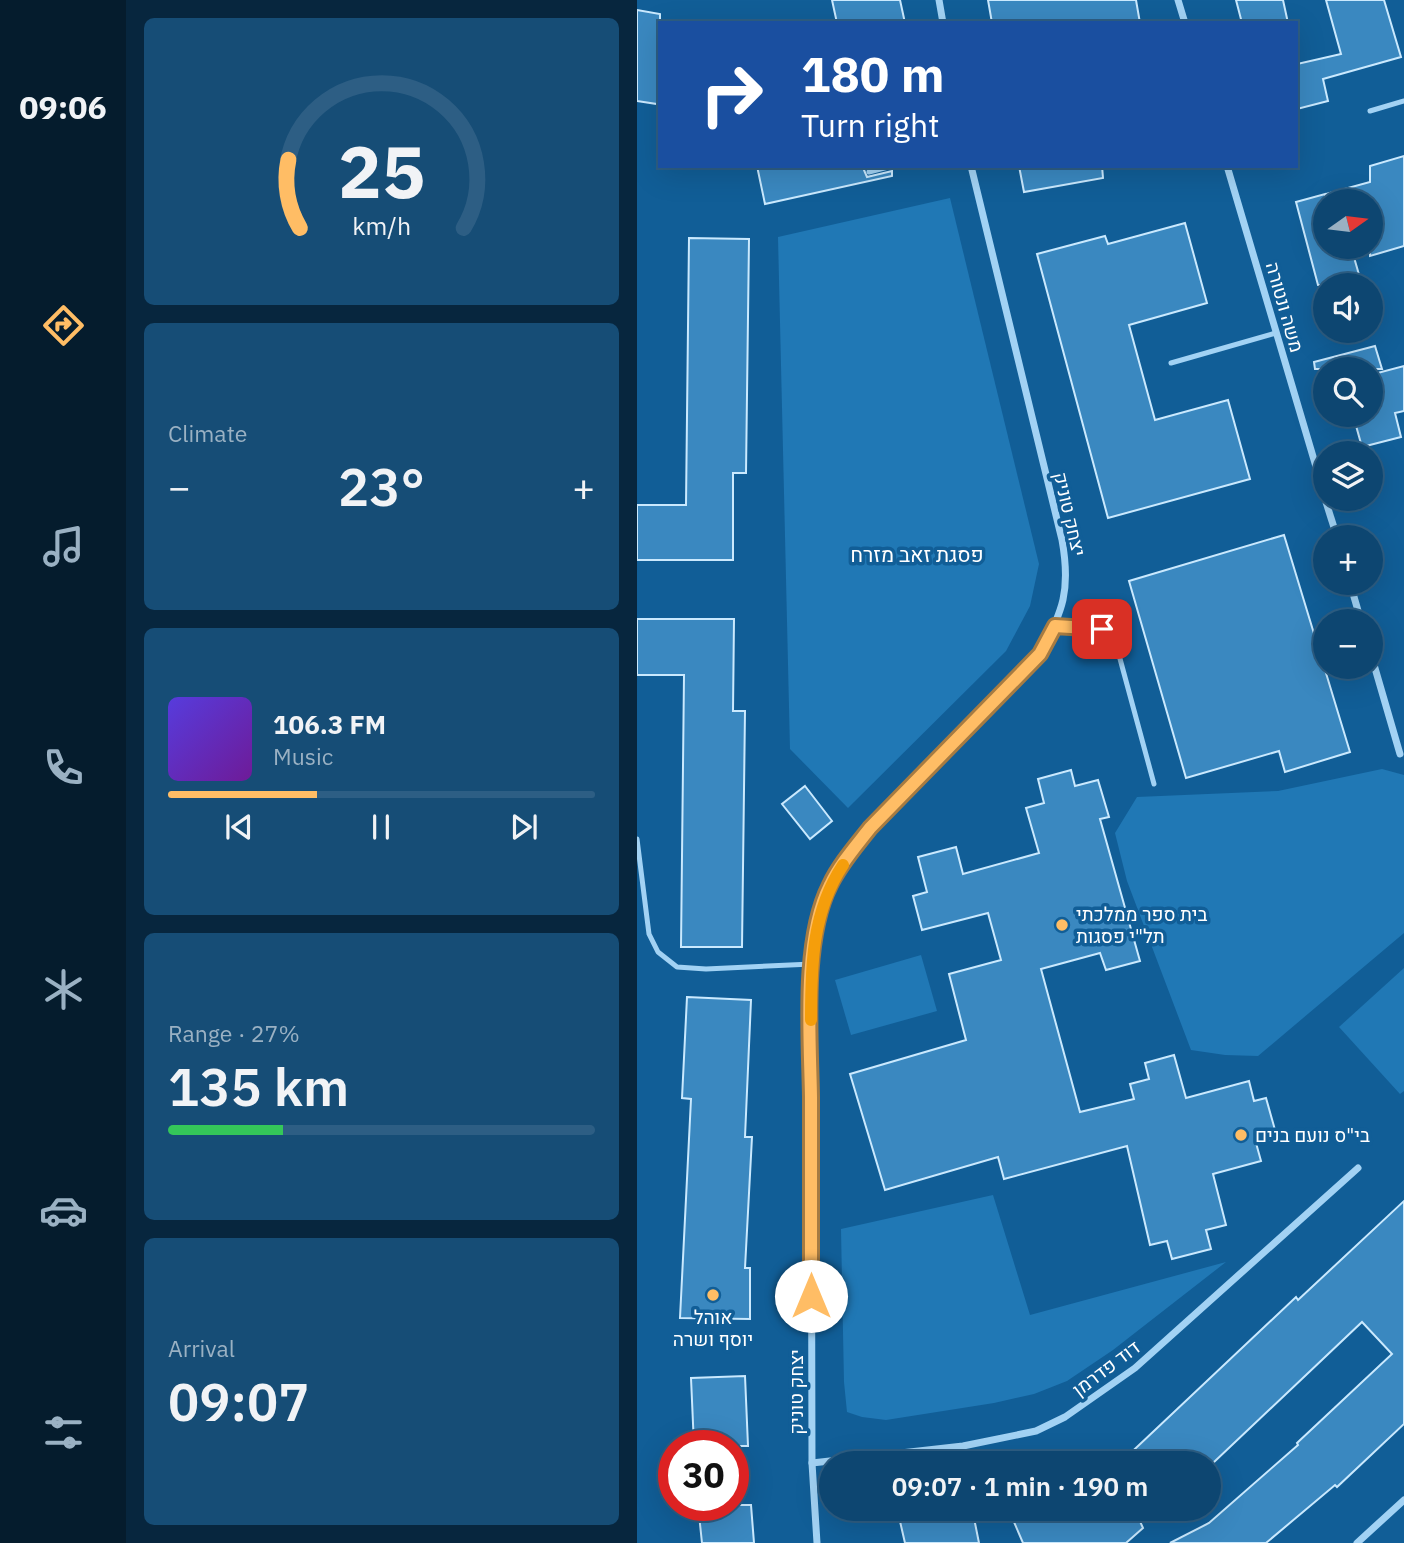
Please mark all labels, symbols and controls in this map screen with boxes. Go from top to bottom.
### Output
text: 180 m [801,42,945,105]
icon: right [686,49,777,140]
text: 09:06 [19,86,107,128]
text: Turn right [801,104,939,146]
text: 25 [338,123,425,218]
north arrow [1313,189,1383,259]
map controls [1313,189,1383,679]
text: km/h [352,208,411,241]
street label: משה ונטורה [1261,259,1309,355]
button: sound [1313,273,1383,343]
icon: directions [39,301,88,350]
button: search [1313,357,1383,427]
text: Climate [168,418,247,448]
button: layers [1313,441,1383,511]
text: 23° [338,453,425,520]
text: − [168,462,191,511]
text: + [572,462,595,511]
street label: יצחק טוניק [1049,470,1091,558]
icon: music [39,522,88,571]
button: + [1313,525,1383,595]
district label: פסגת זאב מזרח [850,540,984,568]
pin [1072,599,1132,659]
button: − [1313,609,1383,679]
icon: arrive [1083,610,1121,648]
text: 106.3 FM [273,707,386,741]
text: Music [273,741,333,771]
icon: phone [39,743,88,792]
icon: previous [220,808,258,846]
icon: pause [362,808,400,846]
icon: next [505,808,543,846]
place label: בית ספר ממלכתי תל"י פסגות [1076,902,1208,948]
marker: בית ספר ממלכתי תל"י פסגות [1054,917,1070,933]
icon: climate [39,965,88,1014]
text: Range · 27% [168,1018,300,1048]
text: 135 km [168,1053,349,1120]
place label: בי"ס נועם בנים [1255,1123,1370,1147]
marker: בי"ס נועם בנים [1233,1127,1249,1143]
icon: car [39,1186,88,1235]
position arrow [774,1259,848,1333]
marker: אוהל יוסף ושרה [705,1287,721,1303]
place label: אוהל יוסף ושרה [673,1305,753,1351]
text: Arrival [168,1333,235,1363]
street label: דוד פדרמן [1067,1335,1145,1401]
street label: יצחק טוניק [784,1349,808,1435]
text: 09:07 [168,1368,309,1435]
icon: filters [39,1408,88,1457]
speed limit sign: 30 [658,1430,749,1521]
text: 09:07 · 1 min · 190 m [892,1469,1148,1503]

